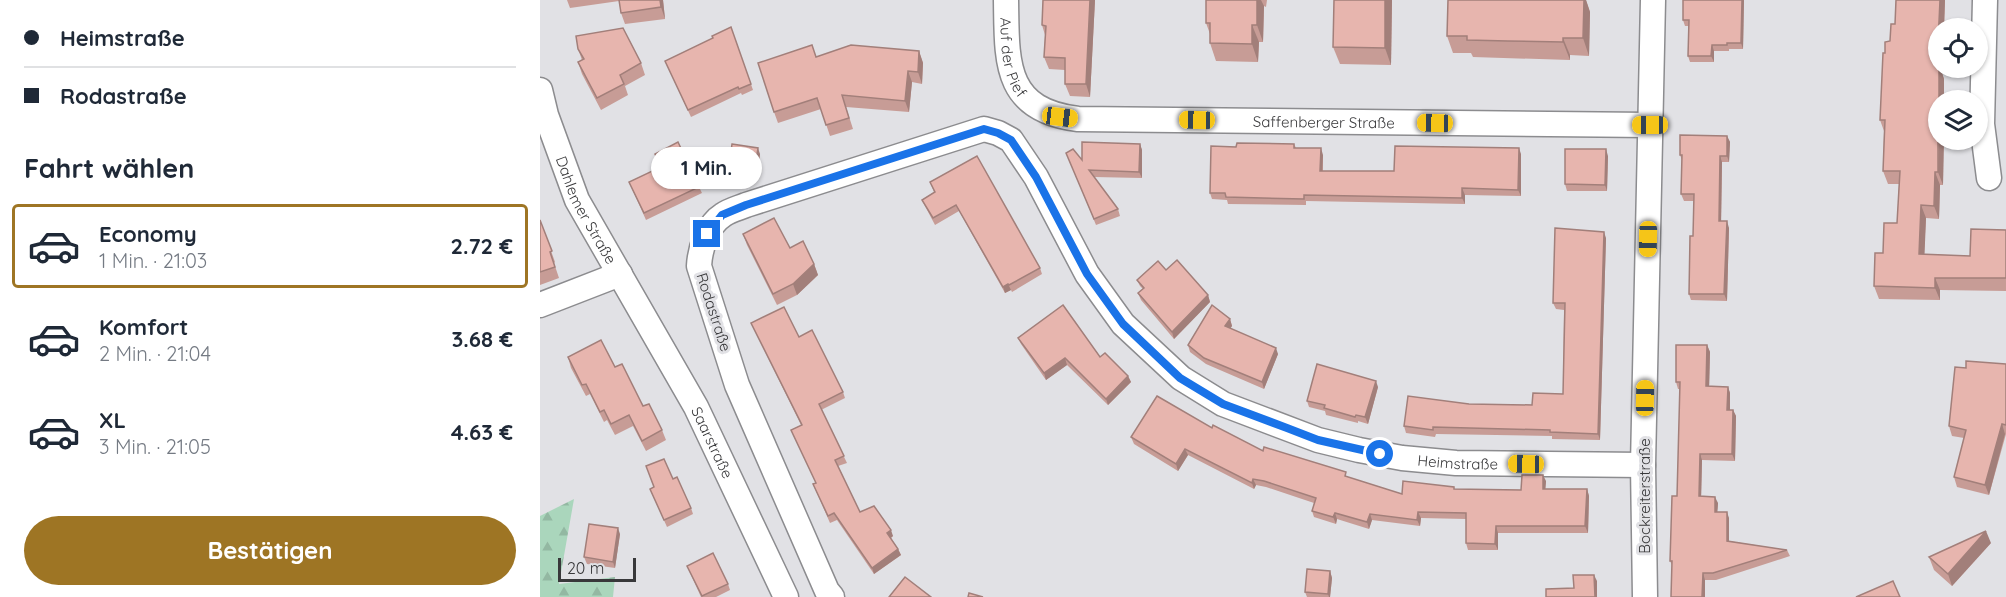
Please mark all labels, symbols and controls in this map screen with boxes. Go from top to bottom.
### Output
street label: Auf der Pief [997,17,1032,101]
map controls [1928,18,1988,150]
button: locate [1928,18,1988,78]
text: Heimstraße [60,24,185,52]
text: Rodastraße [60,82,187,110]
button: layers [1928,90,1988,150]
car [1041,106,1079,128]
car [1179,111,1215,129]
street label: Saffenberger Straße [1253,111,1395,132]
car [1417,114,1453,132]
car [1632,116,1668,134]
callout: 1 Min. [652,147,762,189]
text: Fahrt wählen [24,151,194,185]
street label: Dahlemer Straße [552,153,621,267]
text: 1 Min. [681,155,732,180]
icon: car [27,219,81,273]
text: Economy [99,220,197,248]
route end [693,220,720,247]
car [1639,221,1657,257]
text: 2.72 € [450,232,513,260]
text: 1 Min. · 21:03 [99,248,207,273]
street label: Rodastraße [692,270,736,354]
icon: car [27,312,81,366]
text: Komfort [99,313,188,341]
text: 3.68 € [452,325,513,353]
text: 2 Min. · 21:04 [99,341,211,366]
car [1636,380,1654,416]
street label: Saarstraße [688,403,738,481]
icon: car [27,405,81,459]
text: XL [99,406,126,434]
text: 4.63 € [451,418,513,446]
text: 3 Min. · 21:05 [99,434,211,459]
street label: Bockreiterstraße [1635,438,1654,554]
route start [1366,440,1393,467]
street label: Heimstraße [1417,450,1498,473]
car [1508,455,1544,473]
button: Bestätigen [24,516,516,585]
scale bar [558,555,636,582]
text: 20 m [567,558,604,578]

